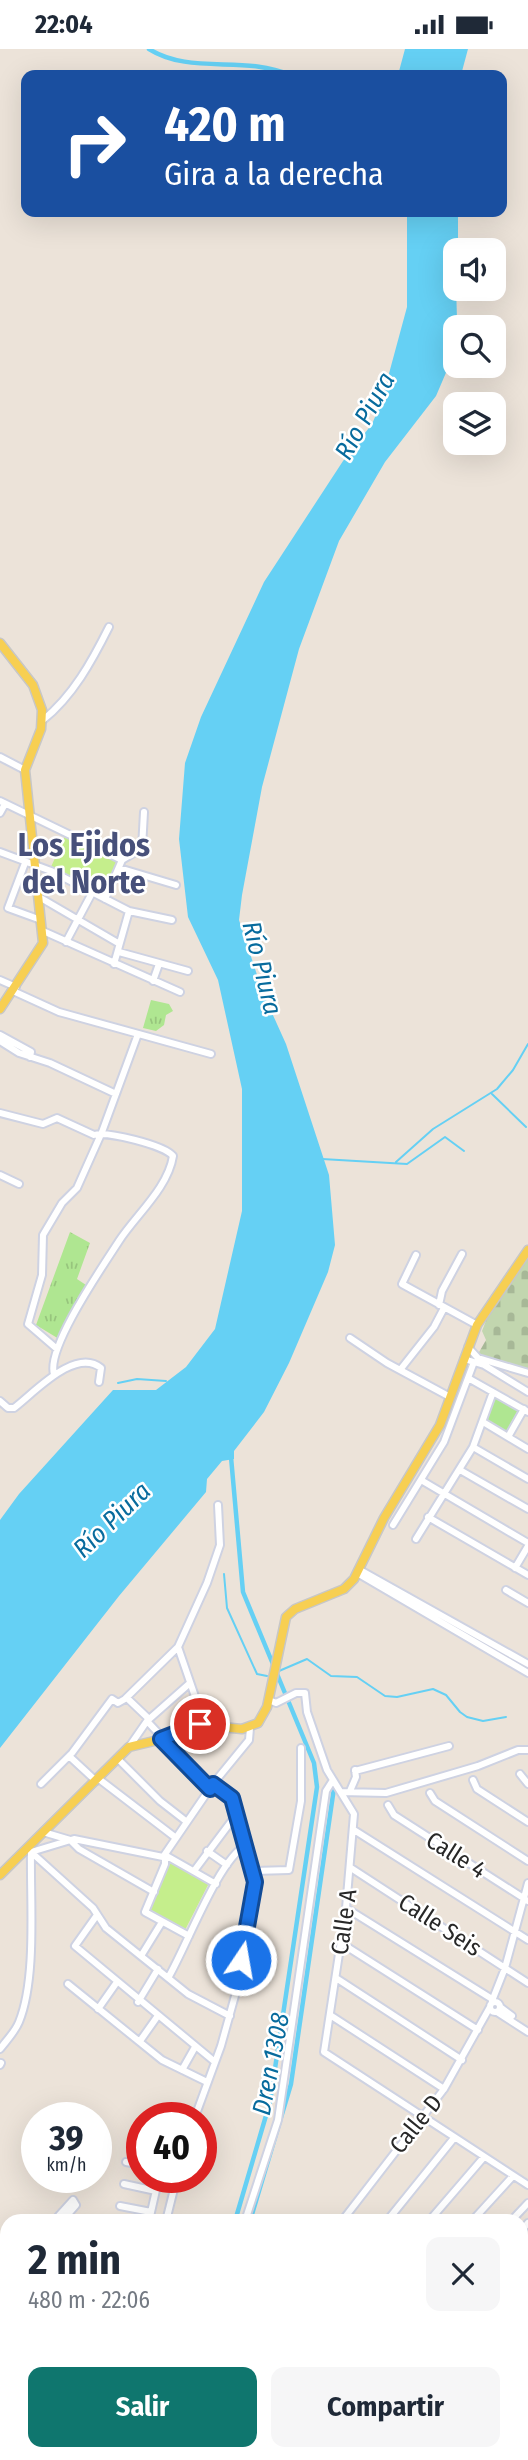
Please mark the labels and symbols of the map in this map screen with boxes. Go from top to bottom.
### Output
water label: Río Piura [328,367,402,465]
district label: Los Ejidos del Norte [18,826,150,901]
water label: Río Piura [235,918,289,1018]
water label: Río Piura [67,1476,157,1564]
pin [170,1694,230,1754]
street label: Calle 4 [421,1826,491,1884]
street label: Calle A [326,1887,363,1957]
street label: Calle Seis [393,1888,487,1962]
position arrow [204,1923,278,1997]
water label: Dren 1308 [246,2010,296,2118]
street label: Calle D [384,2089,448,2159]
speed limit sign: 40 [126,2102,217,2193]

